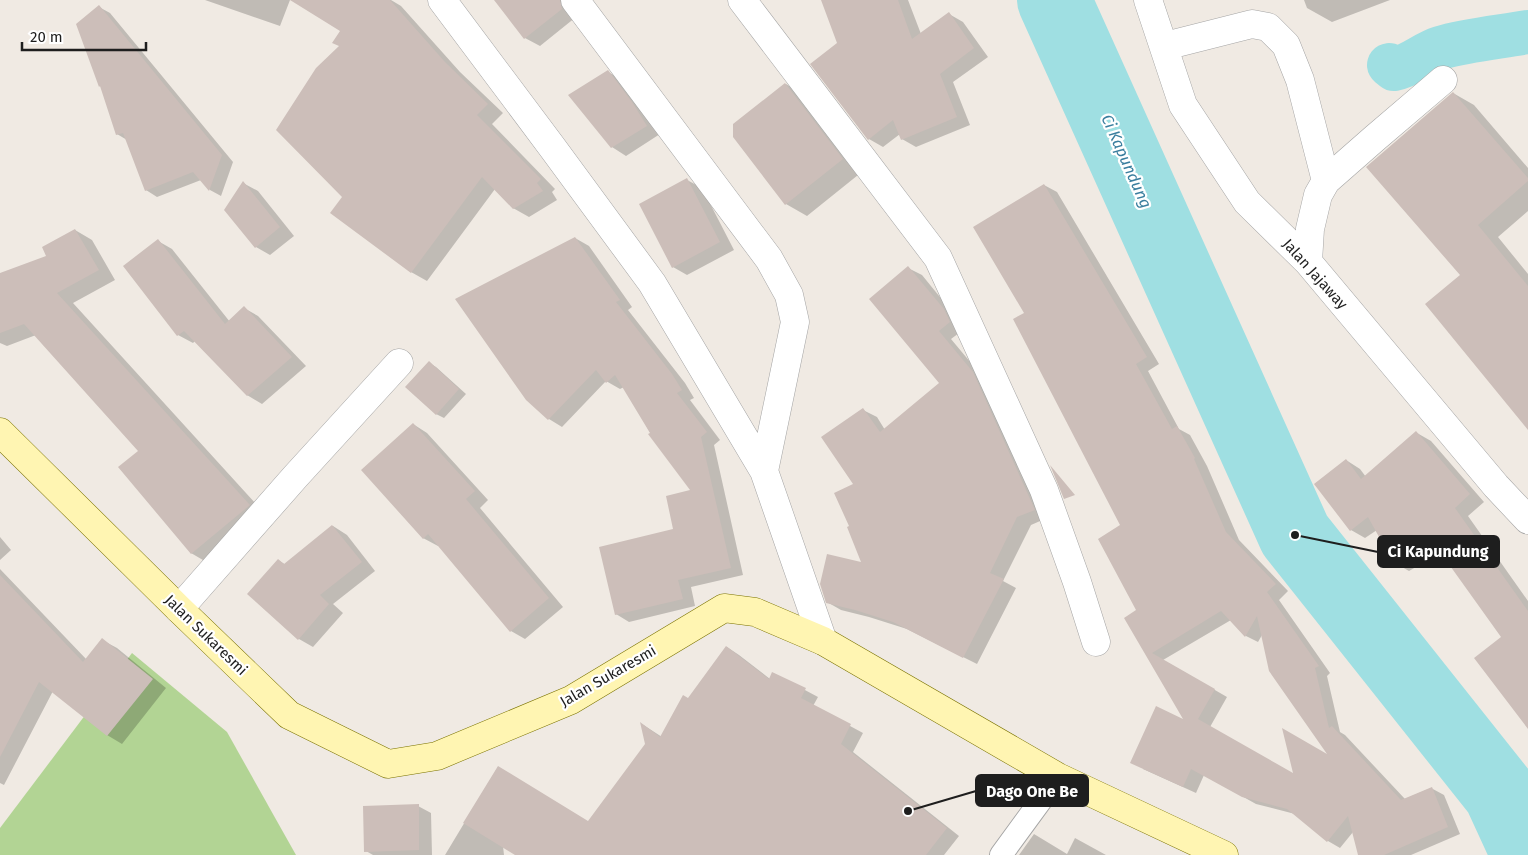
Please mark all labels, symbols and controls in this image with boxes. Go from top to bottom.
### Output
scale bar [22,20,146,52]
text: 20 m [30,28,63,46]
water label: Ci Kapundung [1097,111,1156,211]
street label: Jalan Jajaway [1279,235,1352,313]
callout: Ci Kapundung [1378,536,1499,567]
text: Ci Kapundung [1388,542,1489,561]
street label: Jalan Sukaresmi [161,591,251,679]
street label: Jalan Sukaresmi [557,641,659,711]
callout: Dago One Be [976,775,1088,806]
text: Dago One Be [986,782,1078,801]

